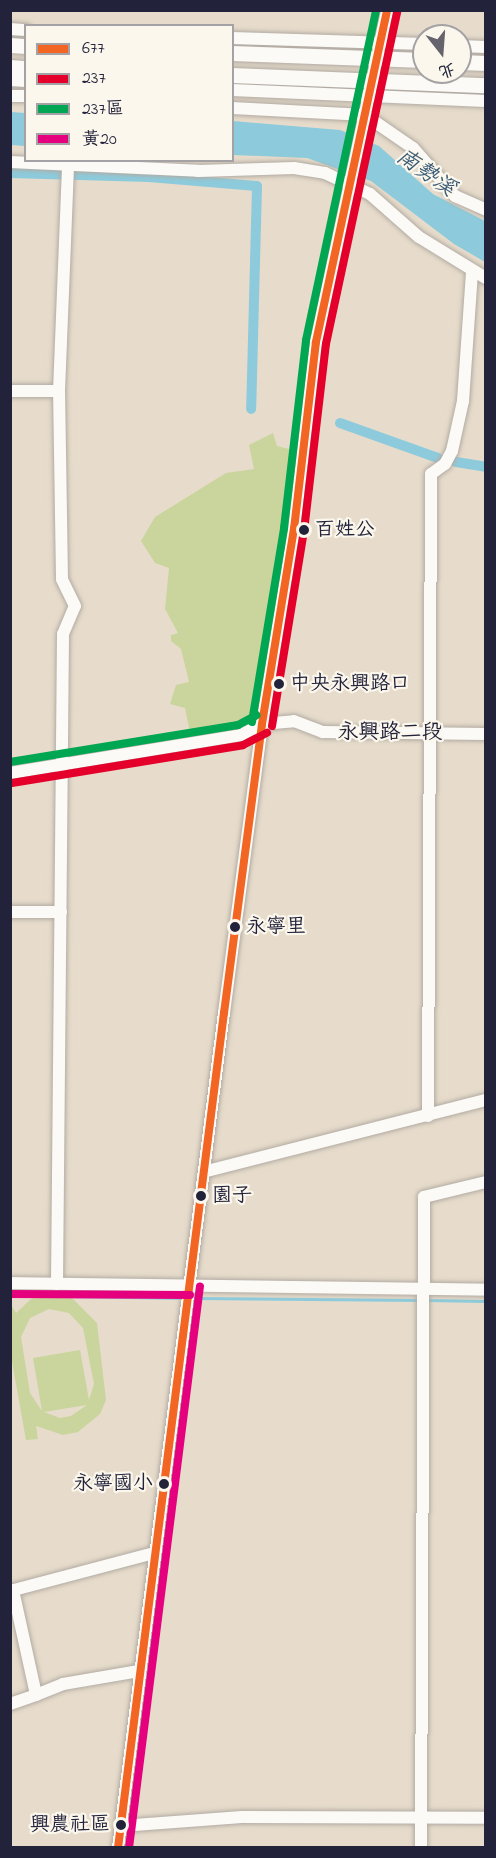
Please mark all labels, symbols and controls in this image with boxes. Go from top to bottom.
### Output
legend [24,24,234,162]
north arrow [412,24,472,84]
text: 677 [82,36,105,62]
text: 北 [436,55,458,83]
text: 237 [82,66,106,92]
text: 237區 [82,97,124,123]
text: 黃20 [82,127,117,153]
water label: 南勢溪 [390,144,460,204]
place label: 百姓公 [315,518,375,542]
marker: 百姓公 [298,524,310,536]
place label: 中央永興路口 [290,672,410,696]
marker: 中央永興路口 [273,678,285,690]
street label: 永興路二段 [338,720,442,746]
place label: 永寧里 [246,915,306,939]
marker: 永寧里 [229,921,241,933]
place label: 園子 [212,1184,252,1208]
marker: 園子 [195,1190,207,1202]
place label: 永寧國小 [73,1472,153,1496]
marker: 永寧國小 [158,1478,170,1490]
place label: 興農社區 [30,1813,110,1837]
marker: 興農社區 [115,1819,127,1831]

